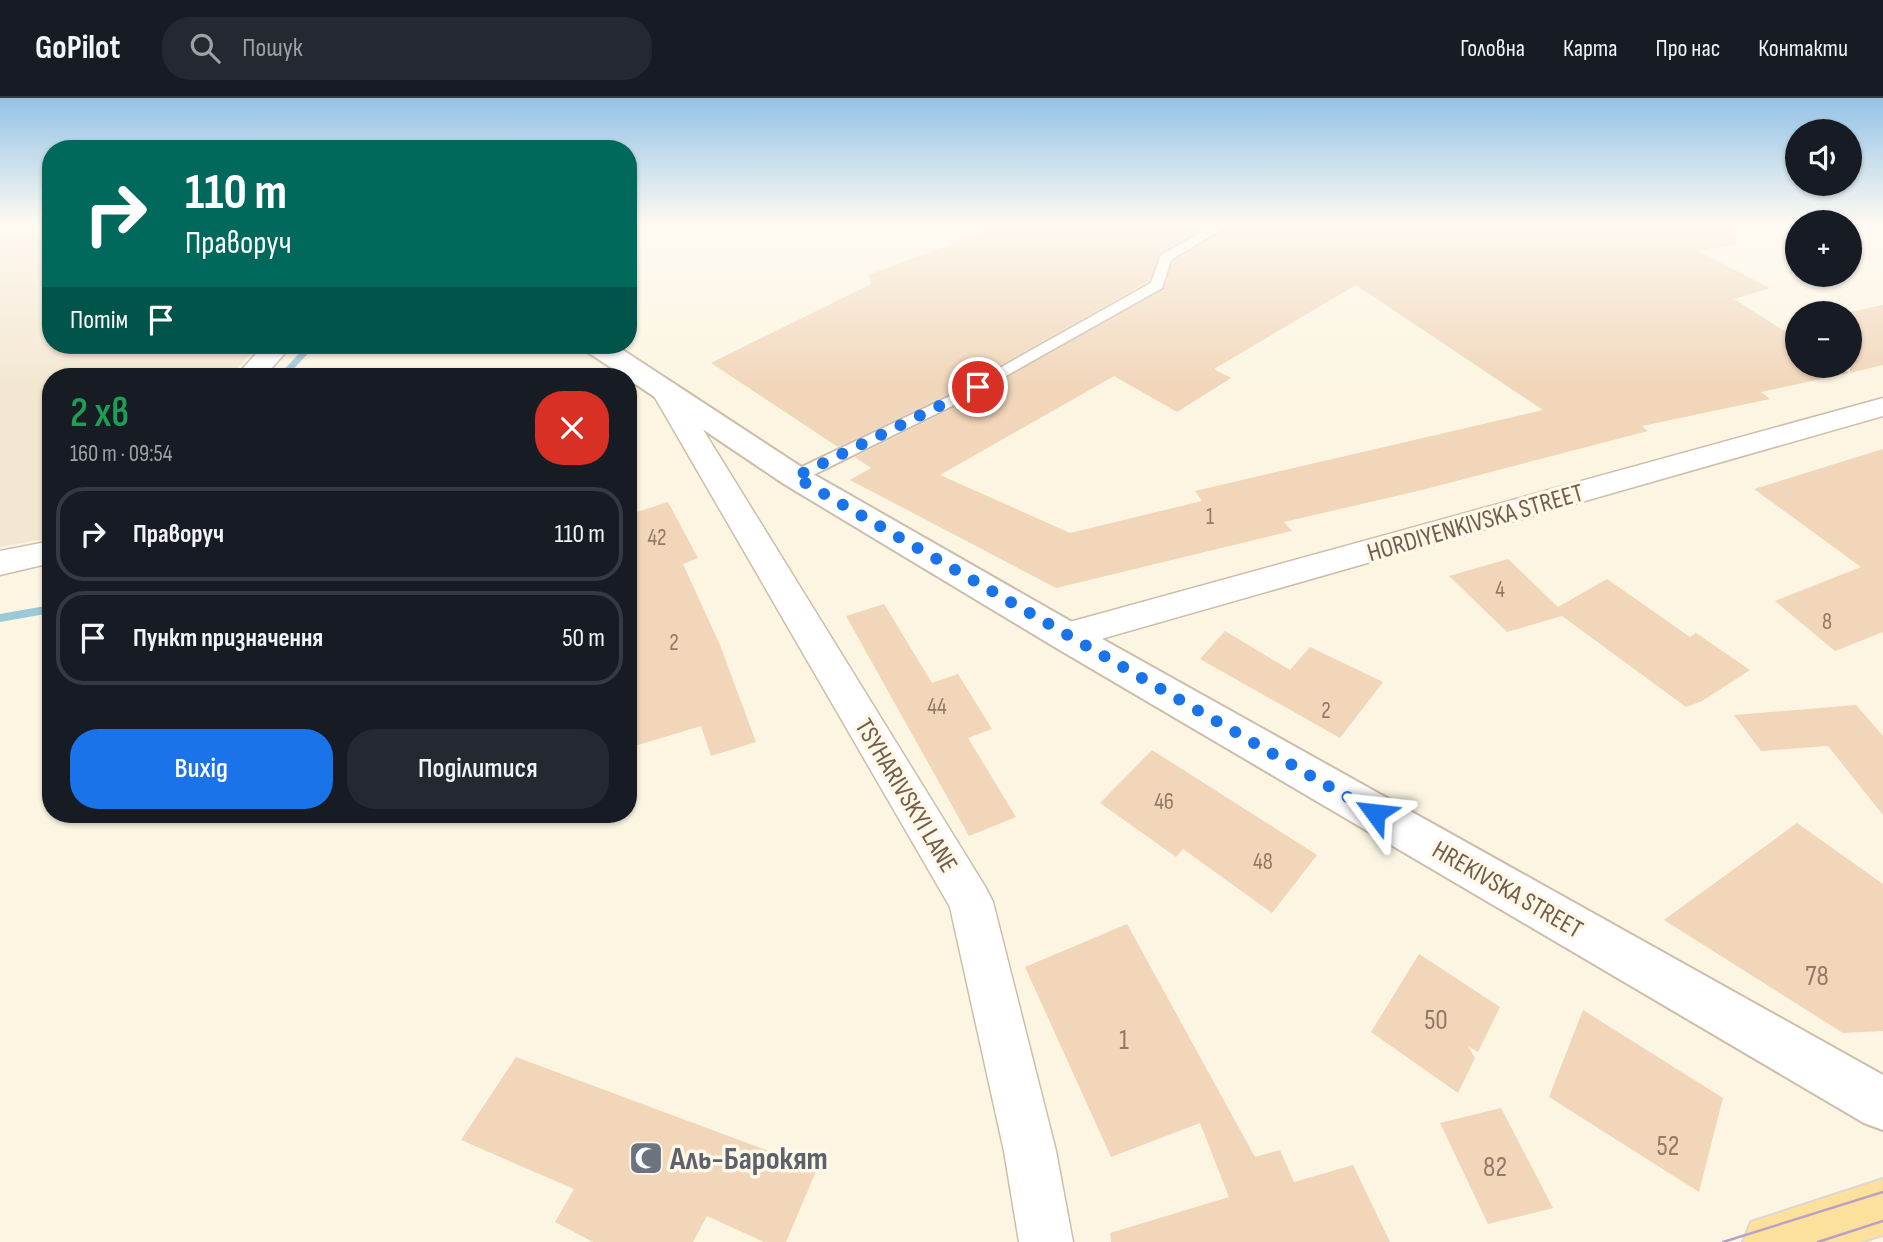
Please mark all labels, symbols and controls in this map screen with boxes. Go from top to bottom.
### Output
search box [162,17,652,80]
text: GoPilot [35,28,120,68]
icon: search [186,29,224,67]
text: Пошук [242,33,303,64]
text: Головна [1460,34,1525,63]
text: Карта [1563,34,1617,63]
text: Про нас [1655,34,1720,63]
text: Контакти [1758,34,1848,63]
map controls [1785,119,1862,378]
button: sound [1785,119,1862,196]
text: 110 m [185,164,287,223]
icon: right [70,168,161,259]
button: + [1785,210,1862,287]
text: Праворуч [185,224,292,263]
icon: arrive [142,301,180,339]
button: − [1785,301,1862,378]
text: Потім [70,305,128,336]
pin [948,357,1008,417]
icon: arrive [959,368,997,406]
text: 2 хв [70,388,129,439]
button: close [535,391,609,465]
text: 160 m · 09:54 [70,440,172,468]
street label: HORDIYENKIVSKA STREET [1364,478,1587,569]
house number: 1 [1206,503,1214,531]
icon: right [74,515,112,553]
text: Праворуч [133,519,224,550]
text: 110 m [554,519,605,550]
house number: 42 [647,524,667,552]
house number: 4 [1495,576,1505,604]
house number: 8 [1822,608,1832,636]
icon: arrive [74,619,112,657]
text: Пункт призначення [133,623,323,654]
text: 50 m [562,623,605,654]
house number: 2 [669,629,679,657]
house number: 44 [927,693,947,721]
house number: 2 [1321,697,1331,725]
street label: TSYHARIVSKYI LANE [848,713,964,878]
button: Вихід [70,729,333,809]
button: Поділитися [347,729,609,809]
position arrow [1338,776,1412,850]
house number: 46 [1154,788,1174,816]
street label: HREKIVSKA STREET [1427,835,1588,946]
house number: 48 [1253,848,1273,876]
house number: 78 [1805,960,1829,993]
house number: 50 [1424,1004,1448,1037]
house number: 1 [1119,1024,1129,1057]
house number: 52 [1657,1130,1679,1163]
mosque icon: Аль-Барокят [627,1139,665,1177]
place label: Аль-Барокят [669,1140,828,1179]
house number: 82 [1483,1151,1507,1184]

